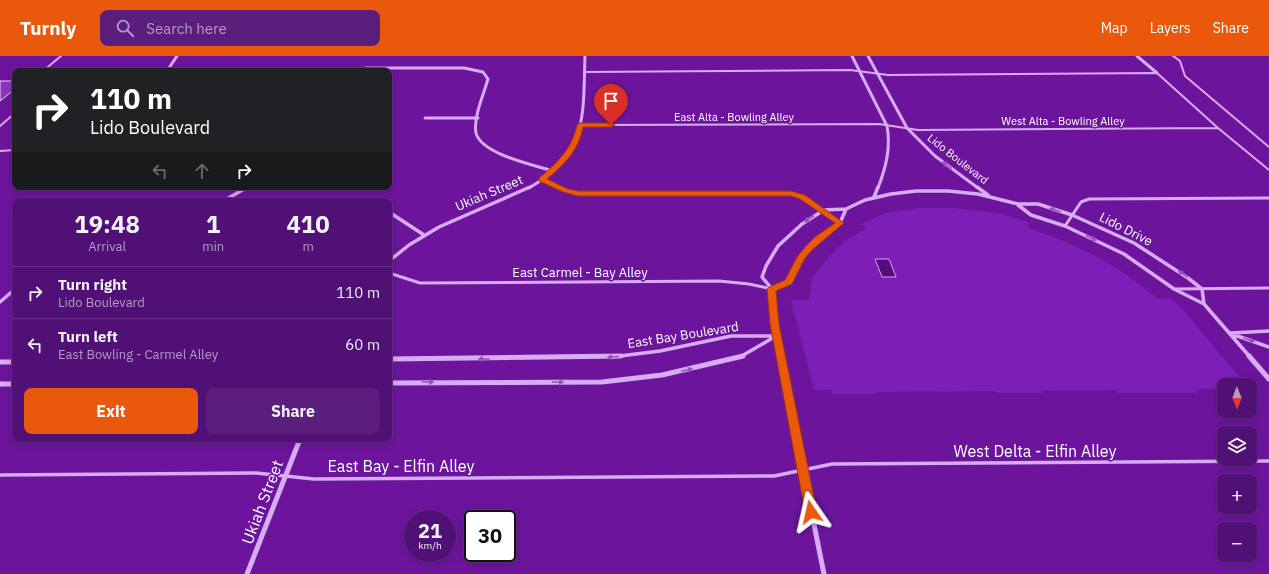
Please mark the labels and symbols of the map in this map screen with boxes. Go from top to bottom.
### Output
pin [594,84,628,125]
street label: East Alta - Bowling Alley [674,110,794,124]
street label: West Alta - Bowling Alley [1001,114,1125,128]
street label: Lido Boulevard [925,131,991,187]
one-way arrow [942,161,953,169]
street label: Ukiah Street [453,171,525,215]
one-way arrow [1049,206,1061,212]
street label: Lido Drive [1096,208,1156,250]
one-way arrow [804,215,814,223]
one-way arrow [1085,235,1097,241]
street label: East Carmel - Bay Alley [512,264,648,281]
one-way arrow [1178,270,1189,278]
street label: East Bay Boulevard [626,318,740,352]
one-way arrow [1243,337,1255,343]
one-way arrow [607,353,619,360]
one-way arrow [477,356,490,362]
one-way arrow [681,367,693,373]
north arrow [1217,378,1257,418]
one-way arrow [422,379,435,385]
one-way arrow [552,379,565,385]
street label: West Delta - Elfin Alley [954,441,1116,461]
street label: East Bay - Elfin Alley [328,456,474,476]
street label: Ukiah Street [237,457,287,547]
position arrow [790,491,832,533]
speed limit sign: 30 [464,510,516,562]

